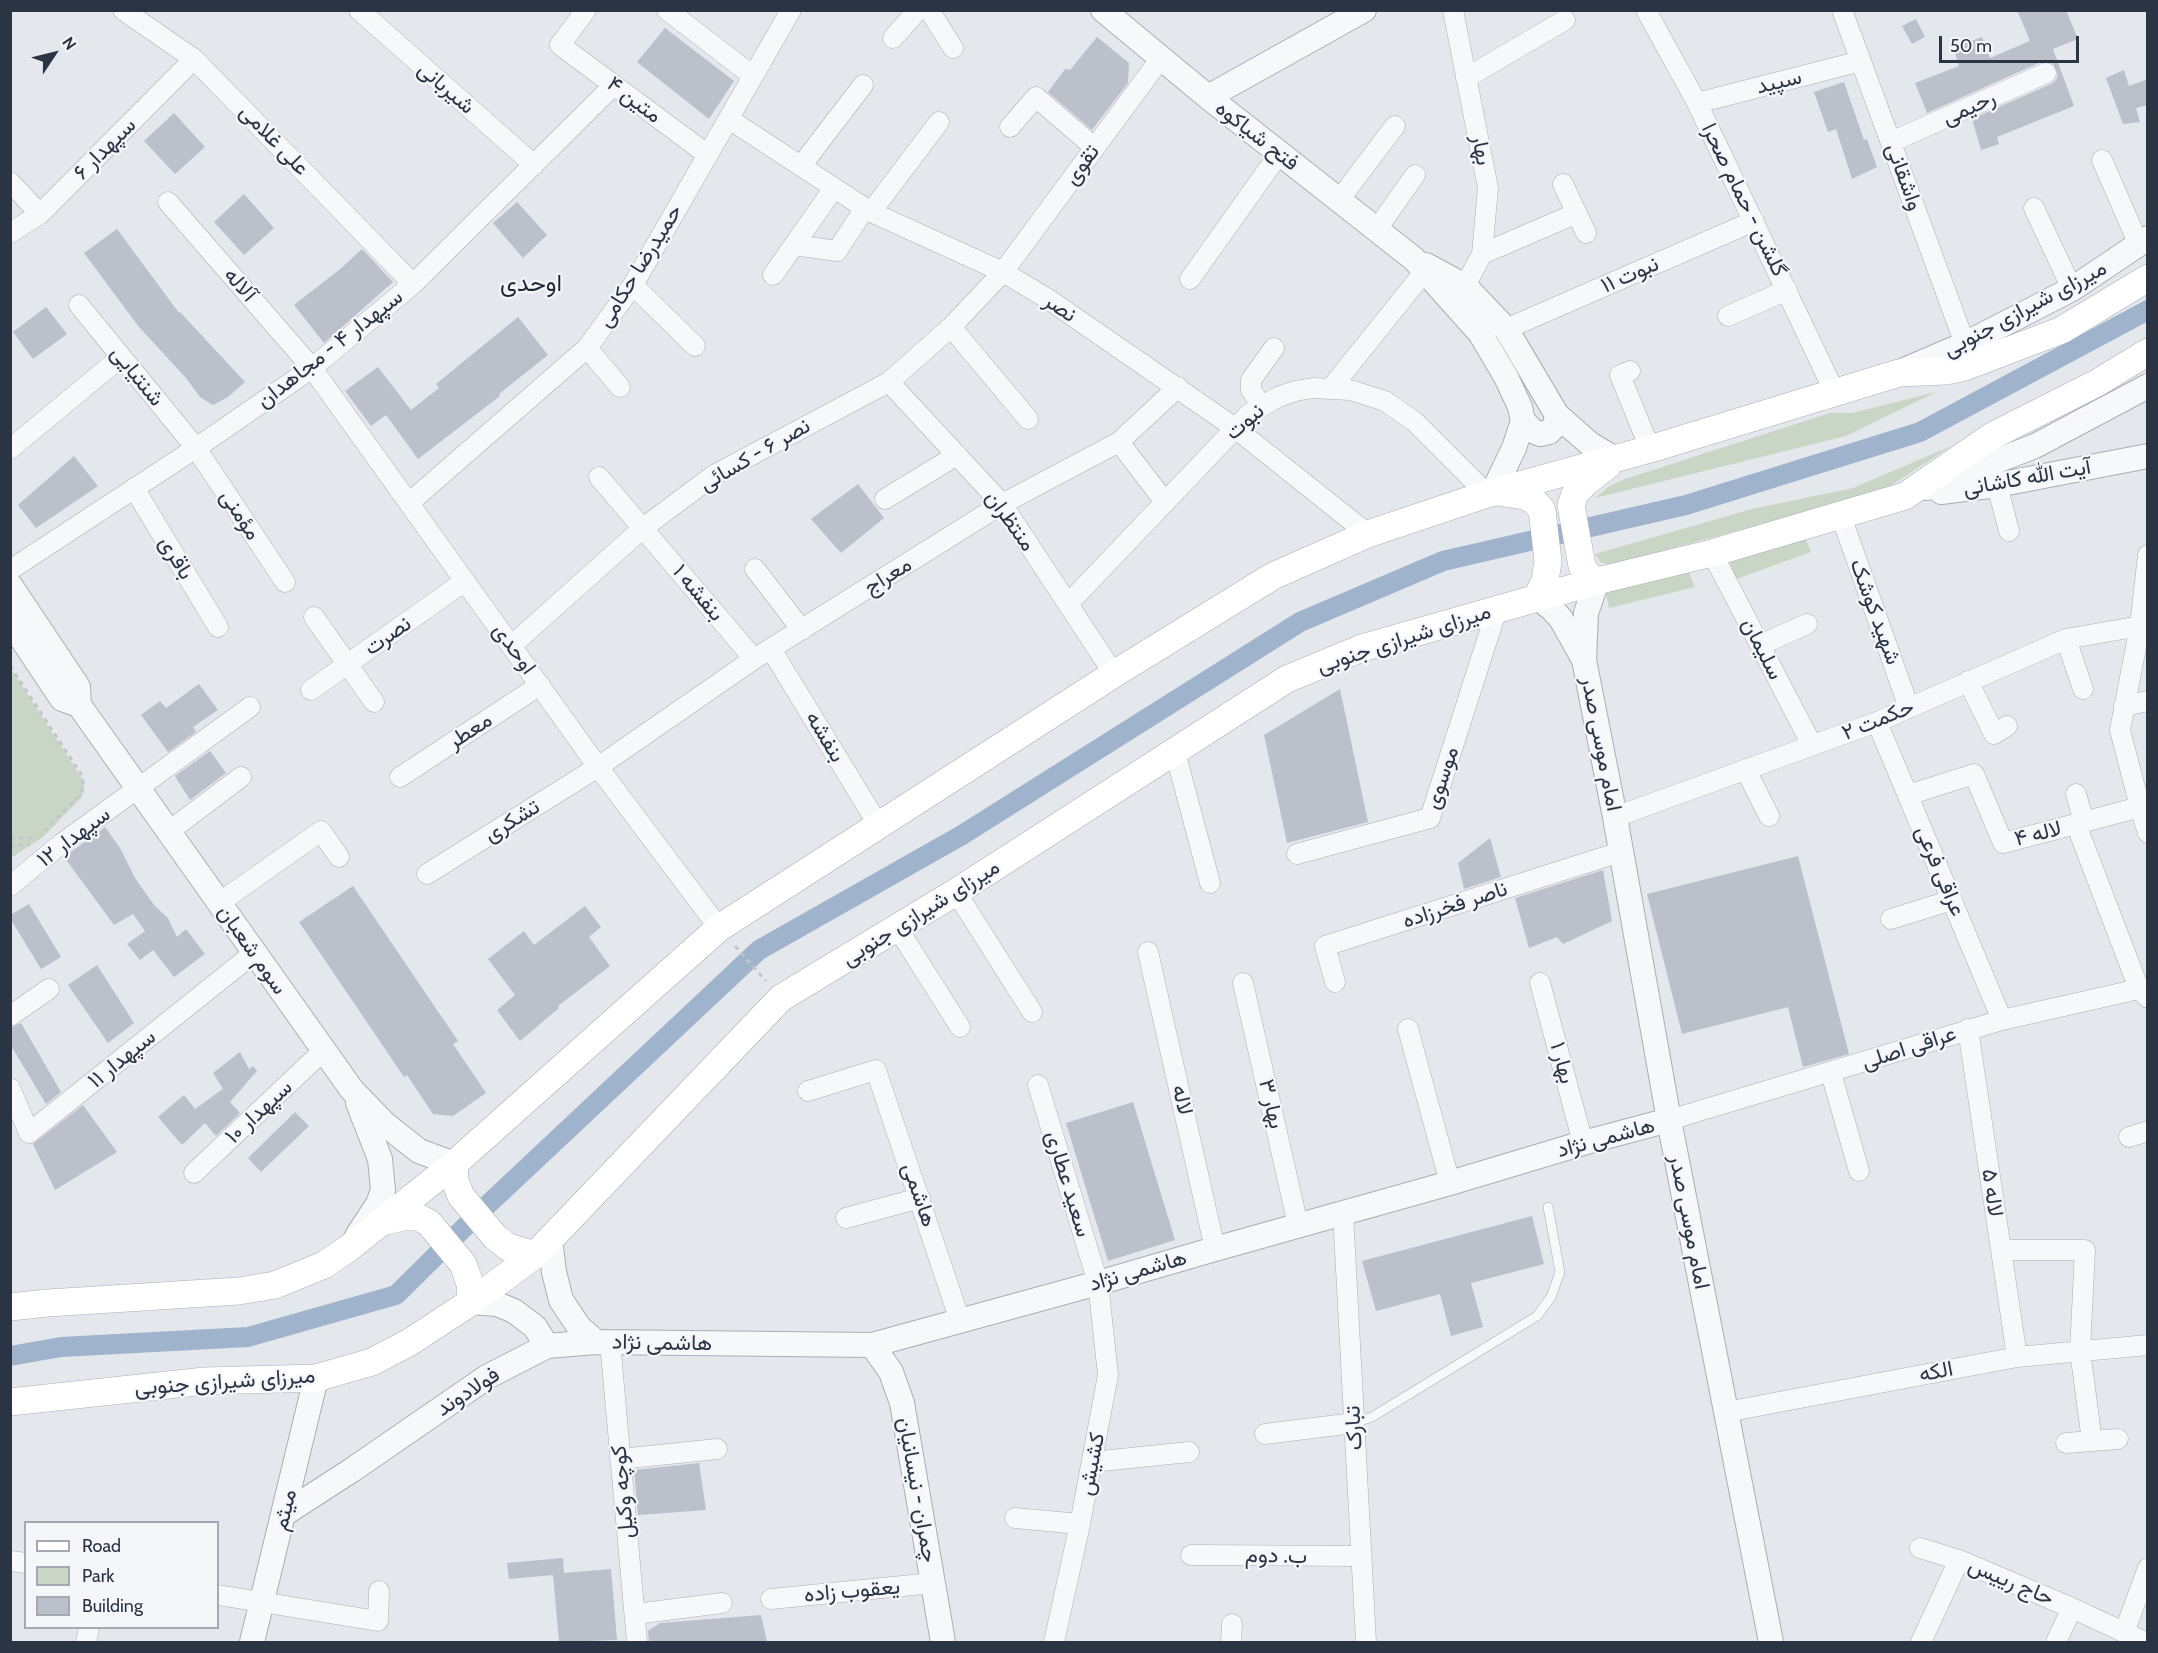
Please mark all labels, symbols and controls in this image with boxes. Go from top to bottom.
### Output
north arrow [24,24,84,84]
scale bar [1942,24,2082,62]
text: N [58,33,80,53]
text: 50 m [1950,35,1992,57]
street label: شیربانی [412,56,480,120]
street label: سپید [1754,64,1804,100]
street label: متین ۴ [601,71,667,129]
street label: رحیمی [1938,85,2000,131]
street label: فتح شیاکوه [1210,95,1304,177]
street label: علی غلامی [234,99,314,181]
street label: سپهدار ۶ [68,112,142,186]
street label: گلشن - حمام صحرا [1696,119,1792,281]
street label: بهار [1465,132,1497,168]
street label: تقوی [1059,140,1105,190]
street label: واشقانی [1880,140,1928,214]
street label: حمیدرضا حکامی [592,200,688,332]
street label: نبوت ۱۱ [1597,251,1663,299]
street label: میرزای شیرازی جنوبی [1939,255,2111,363]
street label: آلاله [218,262,262,308]
district label: اوحدی [500,270,562,298]
street label: سپهدار ۴ - مجاهدان [252,284,408,414]
street label: نصر [1039,288,1081,328]
street label: شنتیایی [105,340,169,412]
street label: نبوت [1220,398,1270,446]
street label: نصر ۶ - کسائی [695,413,815,497]
street label: آیت الله کاشانی [1961,454,2093,502]
street label: مؤمنی [214,485,266,545]
street label: منتظران [979,485,1041,557]
street label: باقری [153,531,199,585]
street label: معراج [859,551,917,601]
street label: شهید کوشک [1844,556,1906,668]
street label: بنفشه ۱ [667,559,729,627]
street label: میرزای شیرازی جنوبی [1314,598,1494,680]
street label: نصرت [359,611,417,661]
street label: سلیمان [1735,614,1789,684]
street label: اوحدی [487,618,541,680]
street label: امام موسی صدر [1575,675,1627,813]
street label: حکمت ۲ [1838,694,1918,746]
street label: معطر [443,707,497,755]
street label: بنفشه [800,707,850,767]
street label: موسوی [1419,743,1465,813]
street label: تشکری [479,794,545,848]
street label: سپهدار ۱۲ [32,801,116,873]
street label: لاله ۴ [2012,815,2064,853]
street label: عراقی فرعی [1909,822,1971,920]
street label: میرزای شیرازی جنوبی [837,854,1005,972]
street label: ناصر فخرزاده [1399,876,1511,934]
street label: سوم شعبان [212,900,292,1000]
street label: عراقی اصلی [1858,1020,1960,1076]
street label: سپهدار ۱۱ [83,1024,161,1094]
street label: بهار ۱ [1544,1039,1580,1087]
street label: سپهدار ۱۰ [220,1074,298,1150]
street label: بهار ۳ [1252,1077,1290,1131]
street label: لاله [1166,1082,1198,1118]
street label: هاشمی نژاد [1554,1112,1658,1164]
street label: سعید عطاری [1039,1128,1097,1240]
street label: امام موسی صدر [1663,1153,1715,1291]
street label: هاشمی [896,1160,942,1230]
street label: لاله ۵ [1976,1167,2008,1219]
street label: هاشمی نژاد [1086,1245,1190,1297]
street label: هاشمی نژاد [612,1329,712,1357]
street label: الکه [1917,1356,1955,1388]
street label: فولادوند [431,1362,505,1422]
street label: میرزای شیرازی جنوبی [134,1363,316,1401]
street label: تبارک [1340,1405,1368,1451]
street label: چمران - نیسانیان [891,1415,943,1565]
street label: کشیش [1073,1430,1111,1498]
street label: کوچه وکیل [606,1444,640,1540]
street label: میثم [267,1487,303,1533]
legend [24,1521,219,1629]
text: Road [82,1535,121,1557]
street label: ب. دوم [1245,1542,1307,1570]
street label: حاج رییس [1964,1552,2058,1612]
text: Park [82,1565,114,1587]
street label: یعقوب زاده [803,1574,901,1608]
text: Building [82,1595,143,1617]

